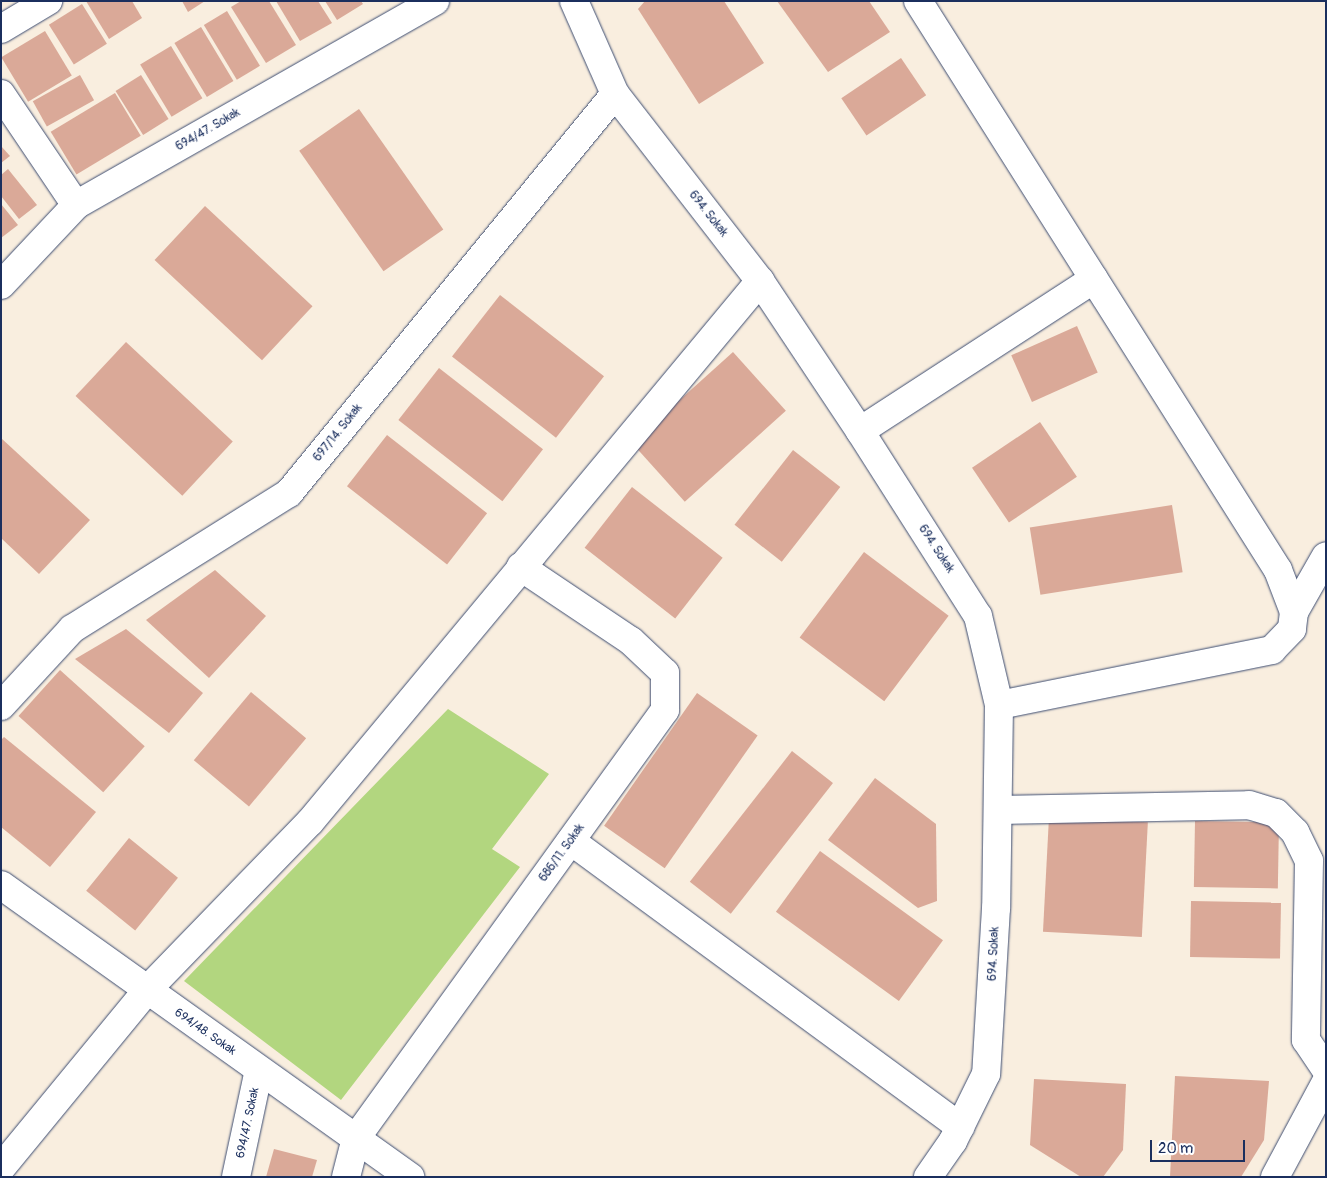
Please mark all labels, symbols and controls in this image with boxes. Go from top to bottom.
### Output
street label: 694/47. Sokak [173,106,243,154]
street label: 694. Sokak [686,188,730,240]
street label: 697/14. Sokak [310,401,366,465]
street label: 694. Sokak [915,522,957,576]
street label: 686/11. Sokak [536,821,588,885]
street label: 694. Sokak [985,926,1003,982]
street label: 694/48. Sokak [172,1006,238,1058]
street label: 694/47. Sokak [233,1086,263,1160]
scale bar [1152,1130,1247,1162]
text: 20 m [1158,1139,1193,1158]

